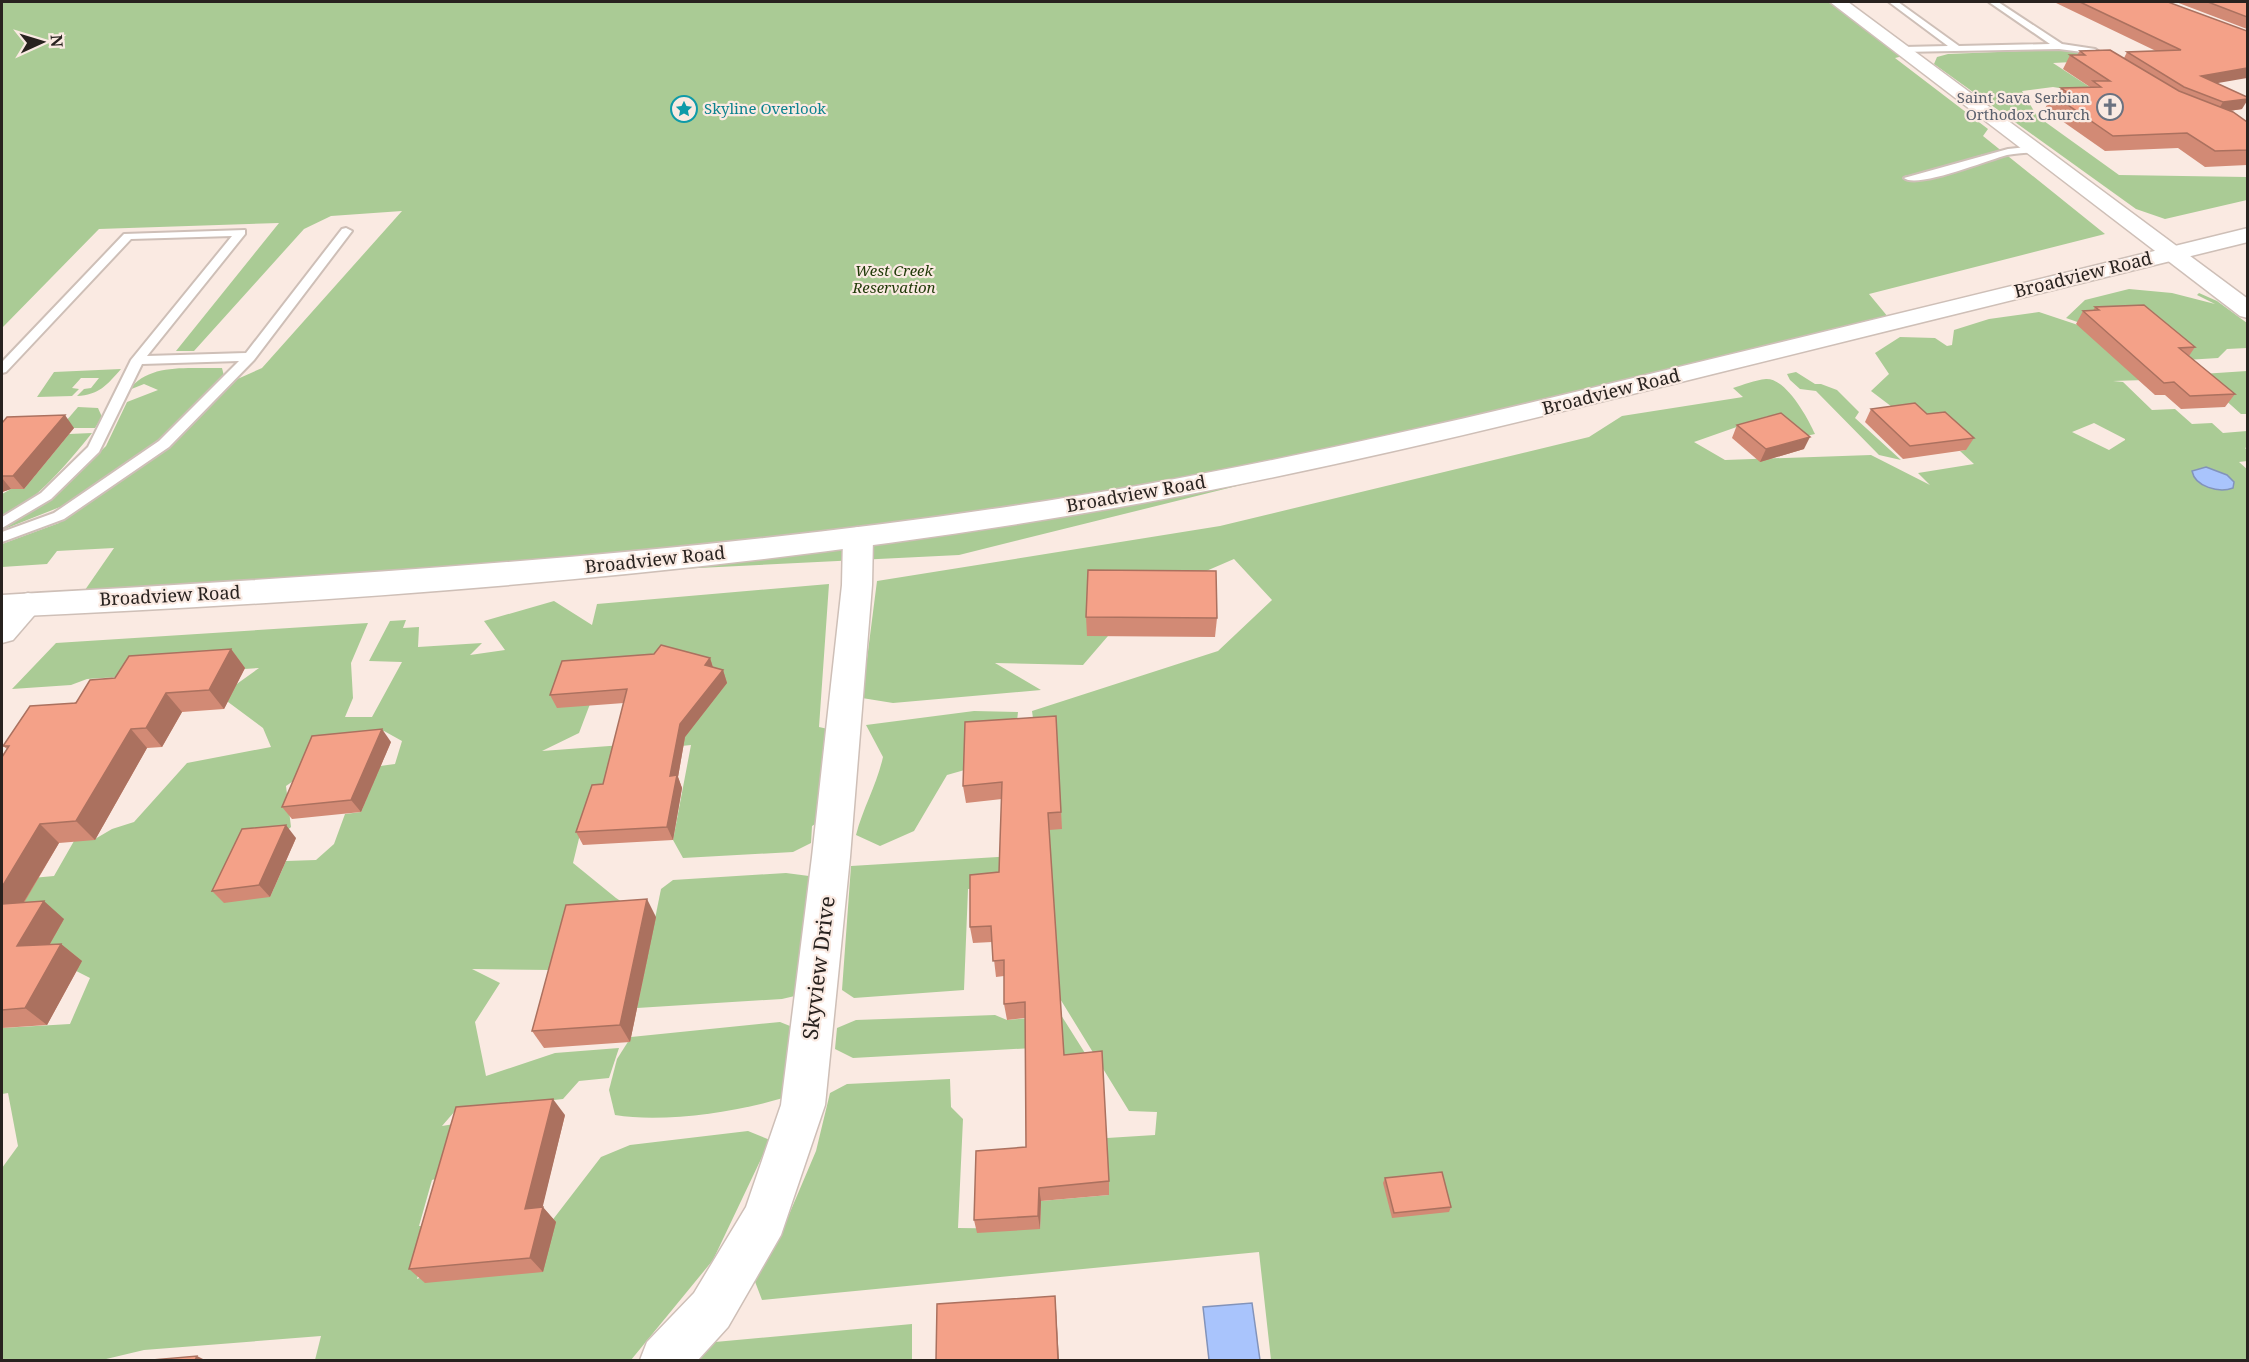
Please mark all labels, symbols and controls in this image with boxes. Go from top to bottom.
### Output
north arrow [12,12,72,72]
text: N [46,34,68,48]
place label: Saint Sava Serbian Orthodox Church [1957,87,2090,124]
church icon: Saint Sava Serbian Orthodox Church [2095,92,2125,122]
place icon: Skyline Overlook [669,94,699,124]
place label: Skyline Overlook [704,98,826,118]
street label: Broadview Road [2011,245,2154,303]
park label: West Creek Reservation [851,260,936,297]
street label: Broadview Road [1539,362,1682,420]
street label: Broadview Road [1064,469,1207,517]
street label: Broadview Road [583,540,726,578]
street label: Broadview Road [99,579,241,611]
street label: Skyview Drive [795,894,841,1041]

